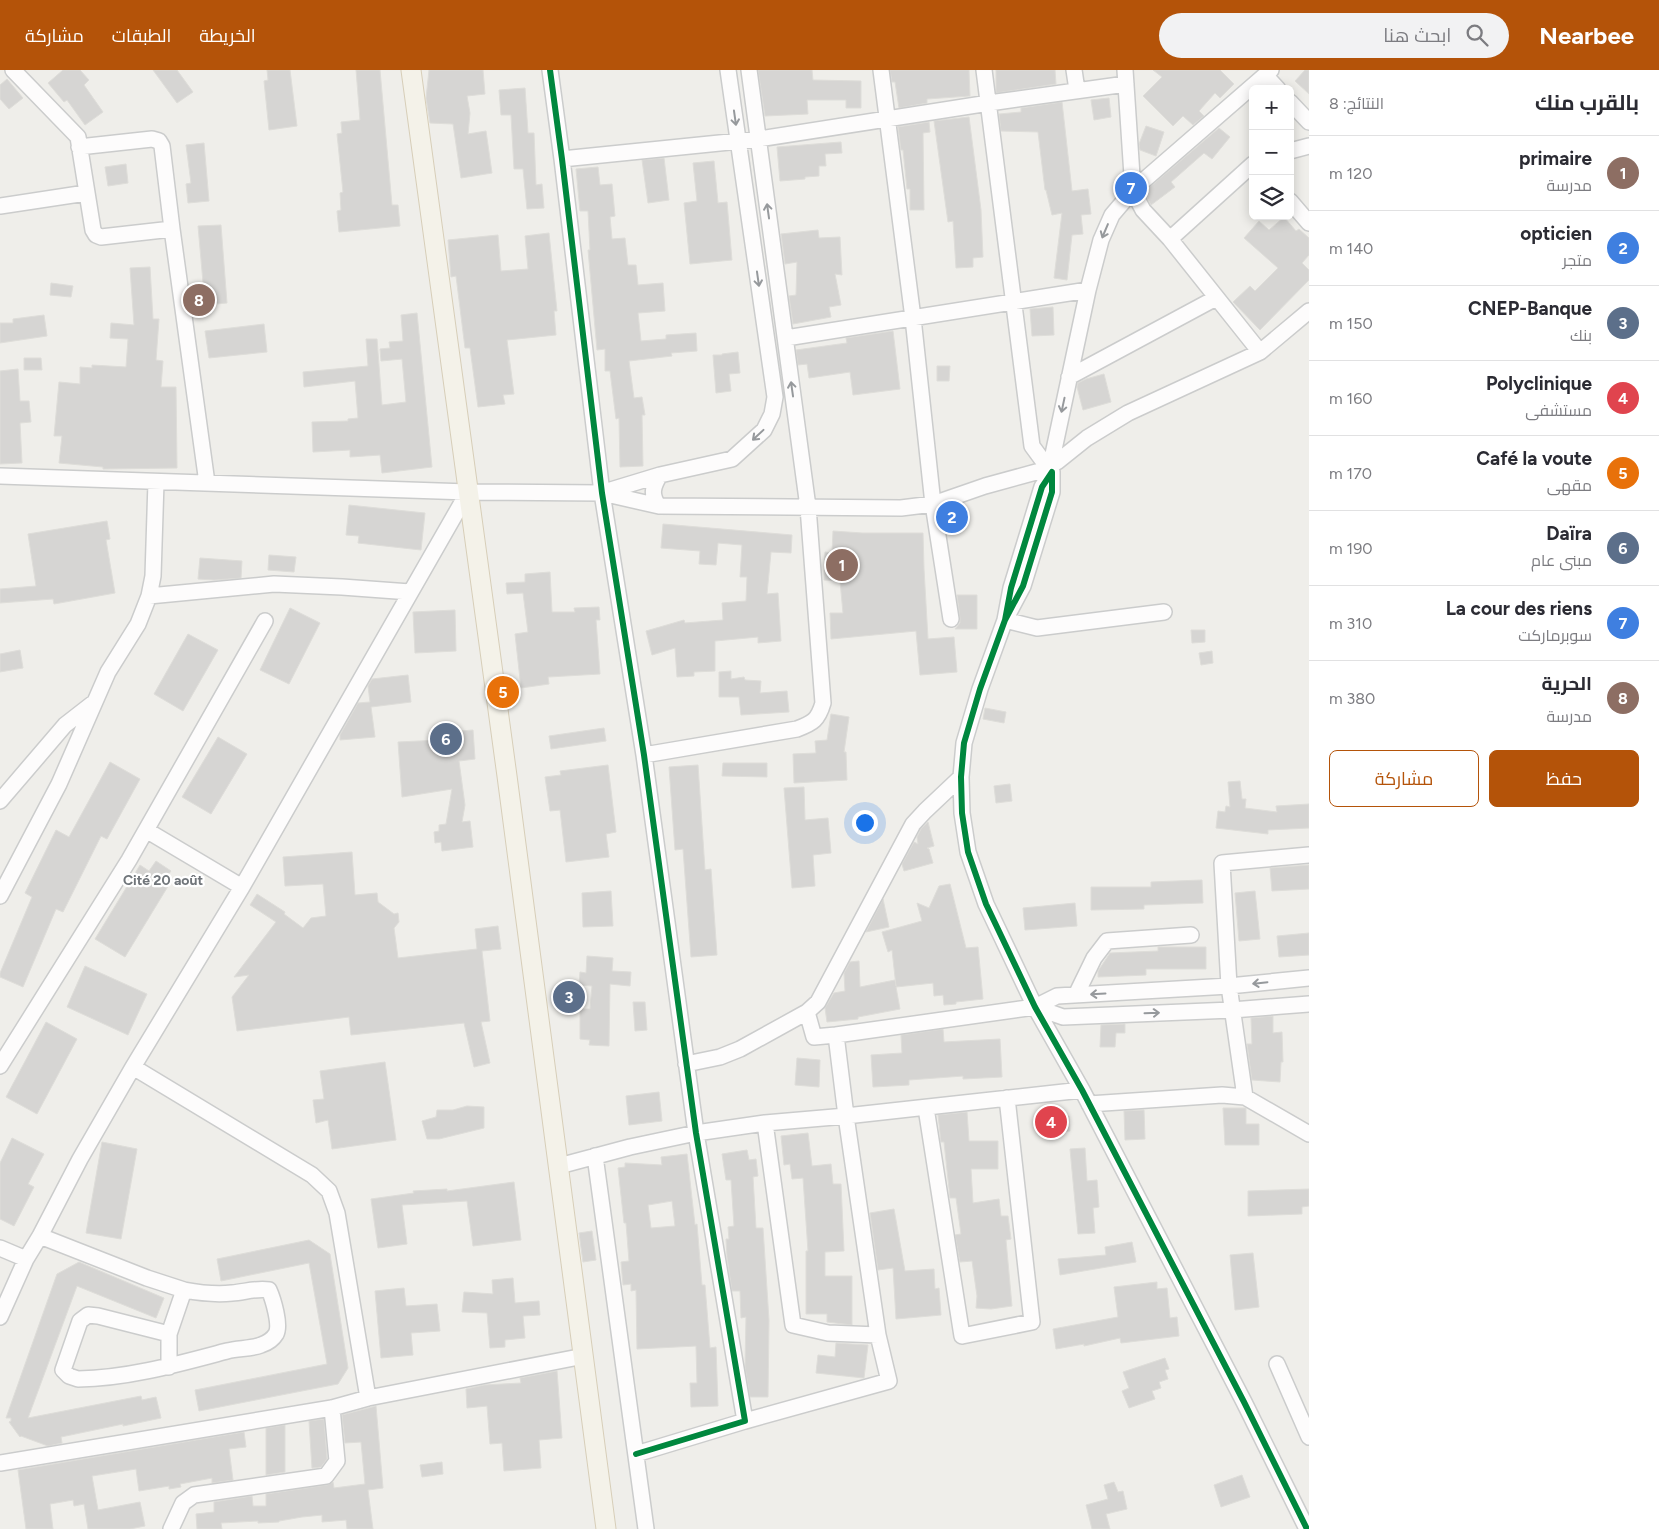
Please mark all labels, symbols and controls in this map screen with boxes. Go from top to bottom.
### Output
search box [1159,13,1509,58]
icon: search [1463,21,1491,49]
text: Nearbee [1539,21,1634,50]
text: ابحث هنا [1383,24,1451,47]
text: مشاركة [25,25,84,47]
text: الطبقات [112,25,171,47]
text: الخريطة [199,25,256,47]
map controls [1249,85,1294,220]
button: + [1249,85,1294,130]
text: بالقرب منك [1535,90,1639,115]
text: النتائج: 8 [1329,94,1384,113]
one-way arrow [731,110,741,126]
button: − [1249,130,1294,175]
text: primaire [1519,147,1592,170]
text: 120 m [1329,164,1372,183]
text: 1 [1620,164,1626,183]
pin: 7 [1115,169,1147,207]
button: layers [1249,175,1294,220]
text: مدرسة [1546,176,1592,195]
one-way arrow [763,203,773,219]
text: opticien [1520,222,1592,245]
one-way arrow [1100,223,1109,238]
text: 140 m [1329,239,1373,258]
text: 2 [1618,239,1628,258]
text: متجر [1563,251,1592,270]
one-way arrow [753,271,763,287]
pin: 8 [183,281,215,319]
text: CNEP-Banque [1468,297,1592,320]
text: 150 m [1329,314,1373,333]
text: 3 [1619,314,1627,333]
text: بنك [1570,326,1592,345]
text: Polyclinique [1486,372,1592,395]
one-way arrow [787,381,797,397]
text: 160 m [1329,389,1373,408]
text: 4 [1618,389,1628,408]
one-way arrow [1058,397,1067,413]
text: مستشفى [1525,401,1592,420]
one-way arrow [751,429,764,441]
text: Café la voute [1476,447,1592,470]
text: 170 m [1329,464,1372,483]
text: 5 [1618,464,1628,483]
text: مقهى [1547,476,1592,495]
pin: 2 [936,498,968,536]
text: Daïra [1546,522,1592,545]
text: 190 m [1329,539,1373,558]
text: 6 [1618,539,1628,558]
pin: 1 [826,546,858,584]
text: مبنى عام [1531,551,1592,570]
text: La cour des riens [1446,597,1592,620]
text: 310 m [1329,614,1372,633]
text: 7 [1619,614,1627,633]
text: سوبرماركت [1518,626,1592,645]
text: الحرية [1541,672,1592,695]
pin: 5 [487,673,519,711]
text: 380 m [1329,689,1375,708]
text: 8 [1618,689,1628,708]
text: مدرسة [1546,707,1592,726]
pin: 6 [430,720,462,758]
button: مشاركة [1329,750,1479,807]
button: حفظ [1489,750,1639,807]
your location [852,810,878,836]
district label: Cité 20 août [123,872,203,889]
pin: 3 [553,978,585,1016]
one-way arrow [1253,978,1269,988]
one-way arrow [1091,989,1107,998]
one-way arrow [1144,1008,1160,1018]
pin: 4 [1035,1103,1067,1141]

